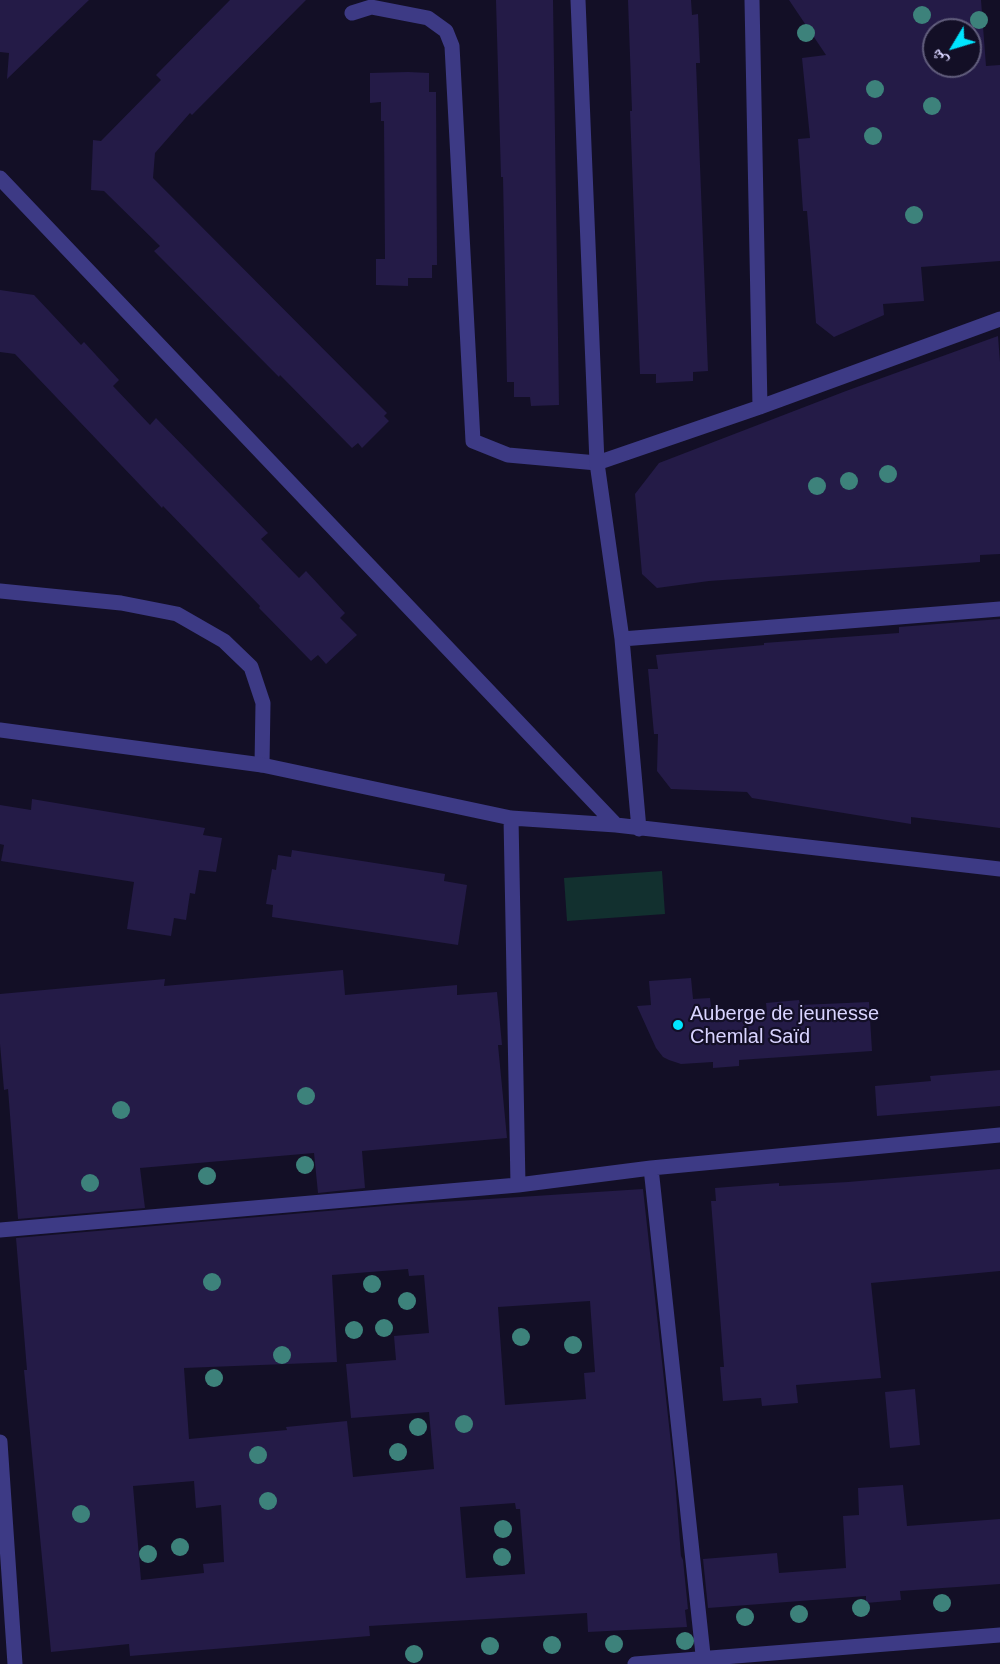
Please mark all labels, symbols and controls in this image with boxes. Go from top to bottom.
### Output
north arrow [922,18,982,78]
text: ش [927,46,951,70]
place label: Auberge de jeunesse Chemlal Saïd [690,1002,879,1049]
marker: Auberge de jeunesse Chemlal Saïd [671,1018,685,1032]

